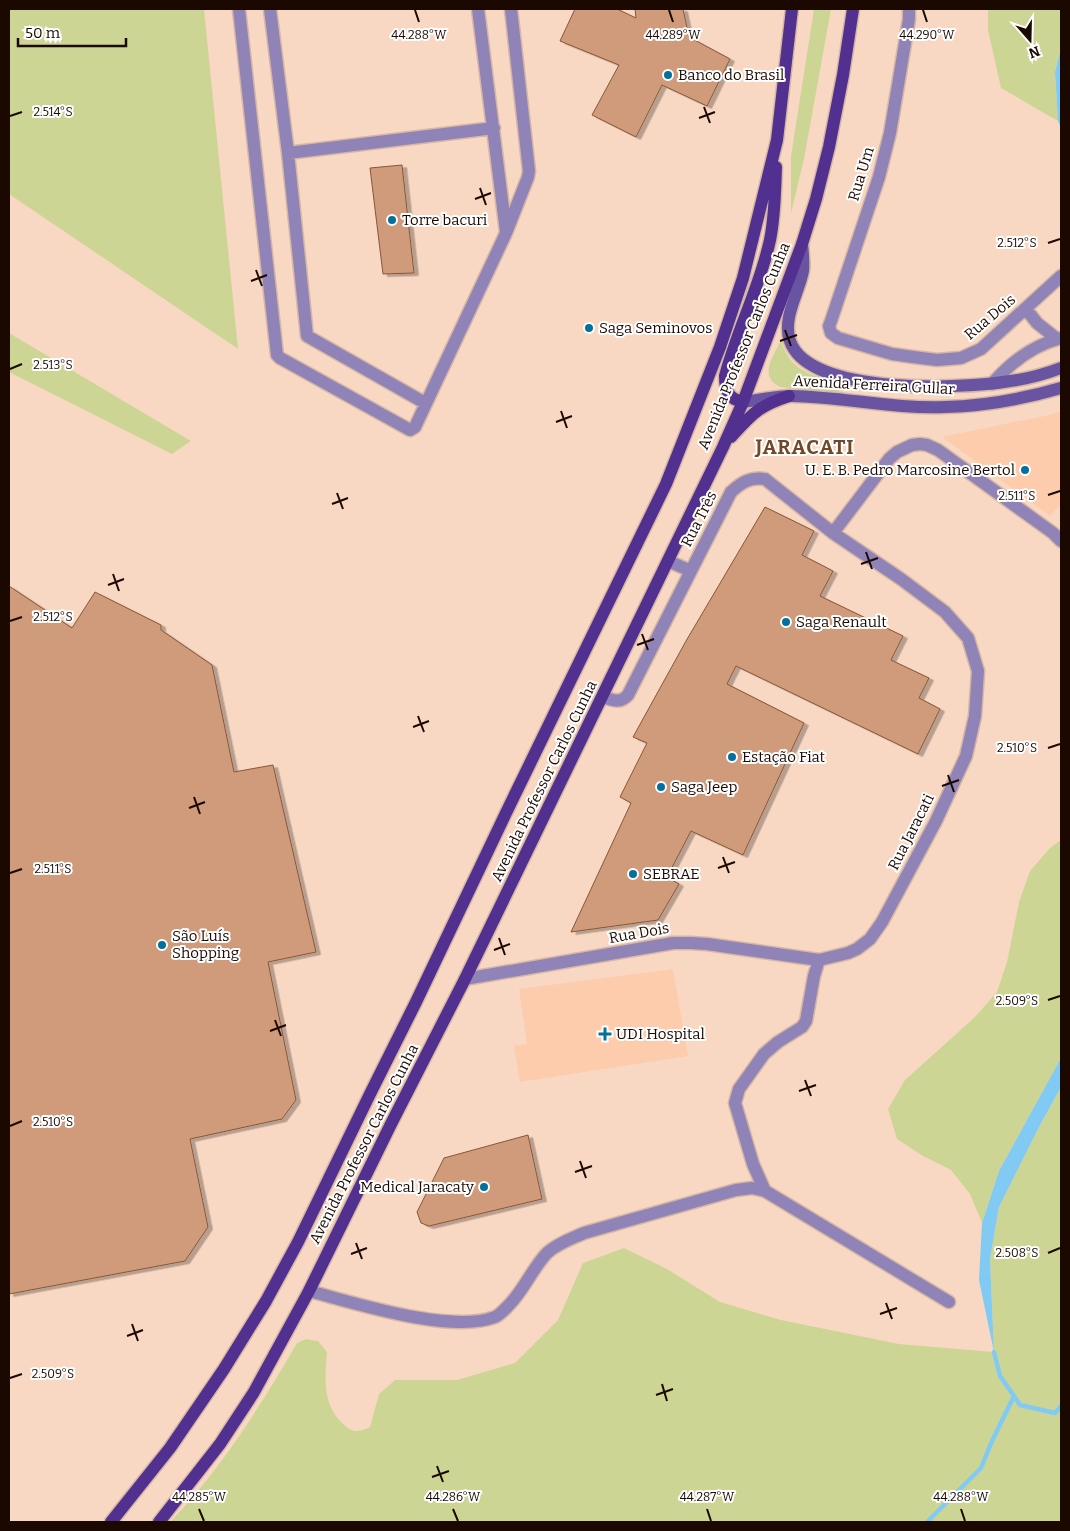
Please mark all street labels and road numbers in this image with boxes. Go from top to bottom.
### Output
street label: Rua Um [844,144,878,203]
street label: Avenida Professor Carlos Cunha [694,240,794,452]
street label: Rua Dois [961,290,1019,344]
street label: Avenida Ferreira Gullar [793,372,956,398]
street label: Rua Três [677,488,721,550]
street label: Avenida Professor Carlos Cunha [487,677,601,885]
street label: Rua Jaracati [884,791,938,873]
street label: Rua Dois [607,919,671,947]
street label: Avenida Professor Carlos Cunha [306,1041,422,1247]

